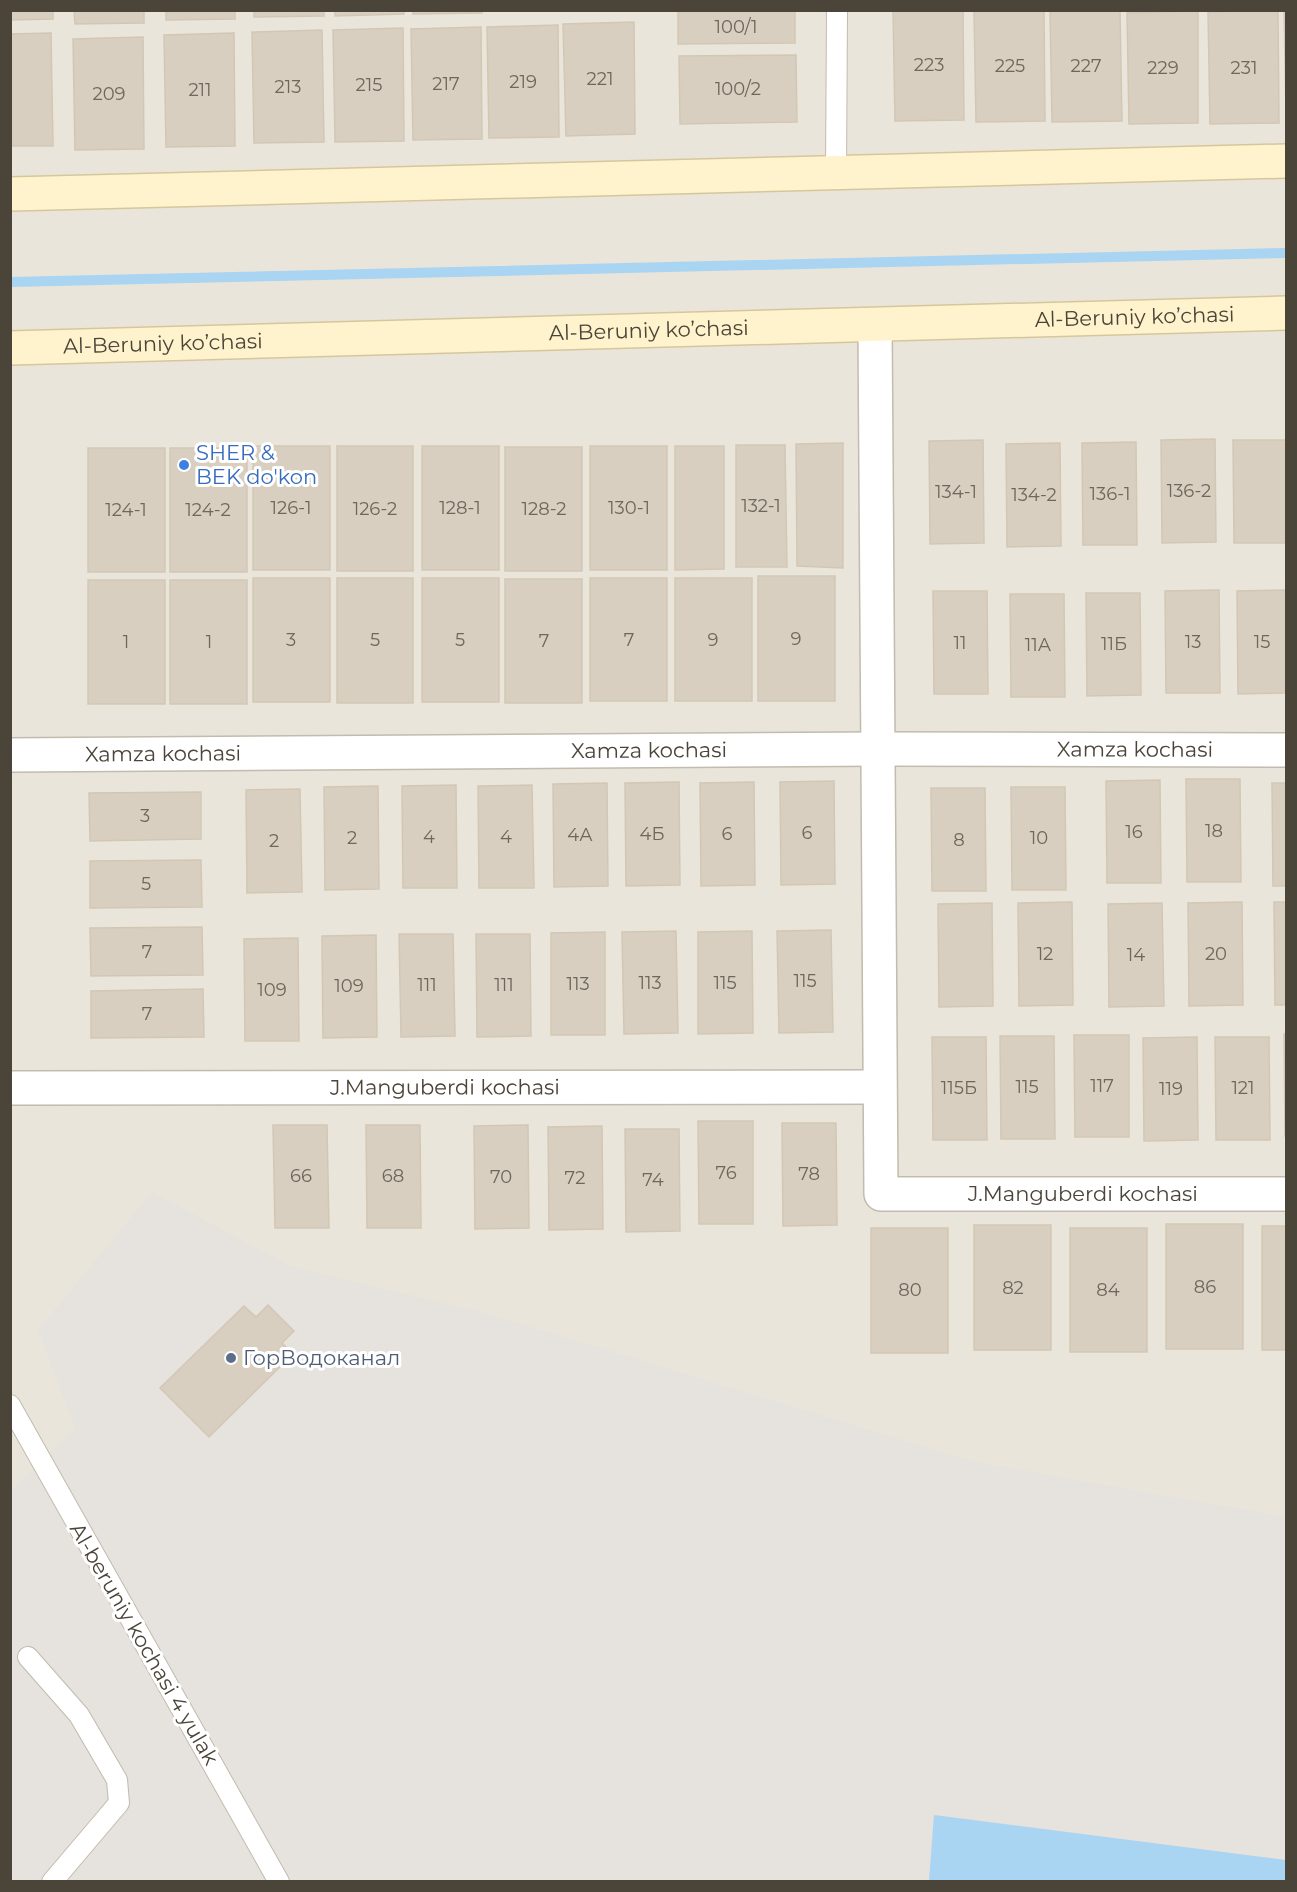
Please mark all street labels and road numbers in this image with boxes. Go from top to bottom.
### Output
street label: Al-Beruniy ko’chasi [1034,301,1235,332]
street label: Al-Beruniy ko’chasi [549,315,749,345]
street label: Al-Beruniy ko’chasi [63,328,263,359]
street label: Xamza kochasi [1057,736,1213,762]
street label: Xamza kochasi [571,737,727,763]
street label: Xamza kochasi [85,740,241,766]
street label: J.Manguberdi kochasi [329,1074,560,1100]
street label: J.Manguberdi kochasi [967,1181,1198,1206]
street label: Al-beruniy kochasi 4 yulak [65,1518,224,1770]

